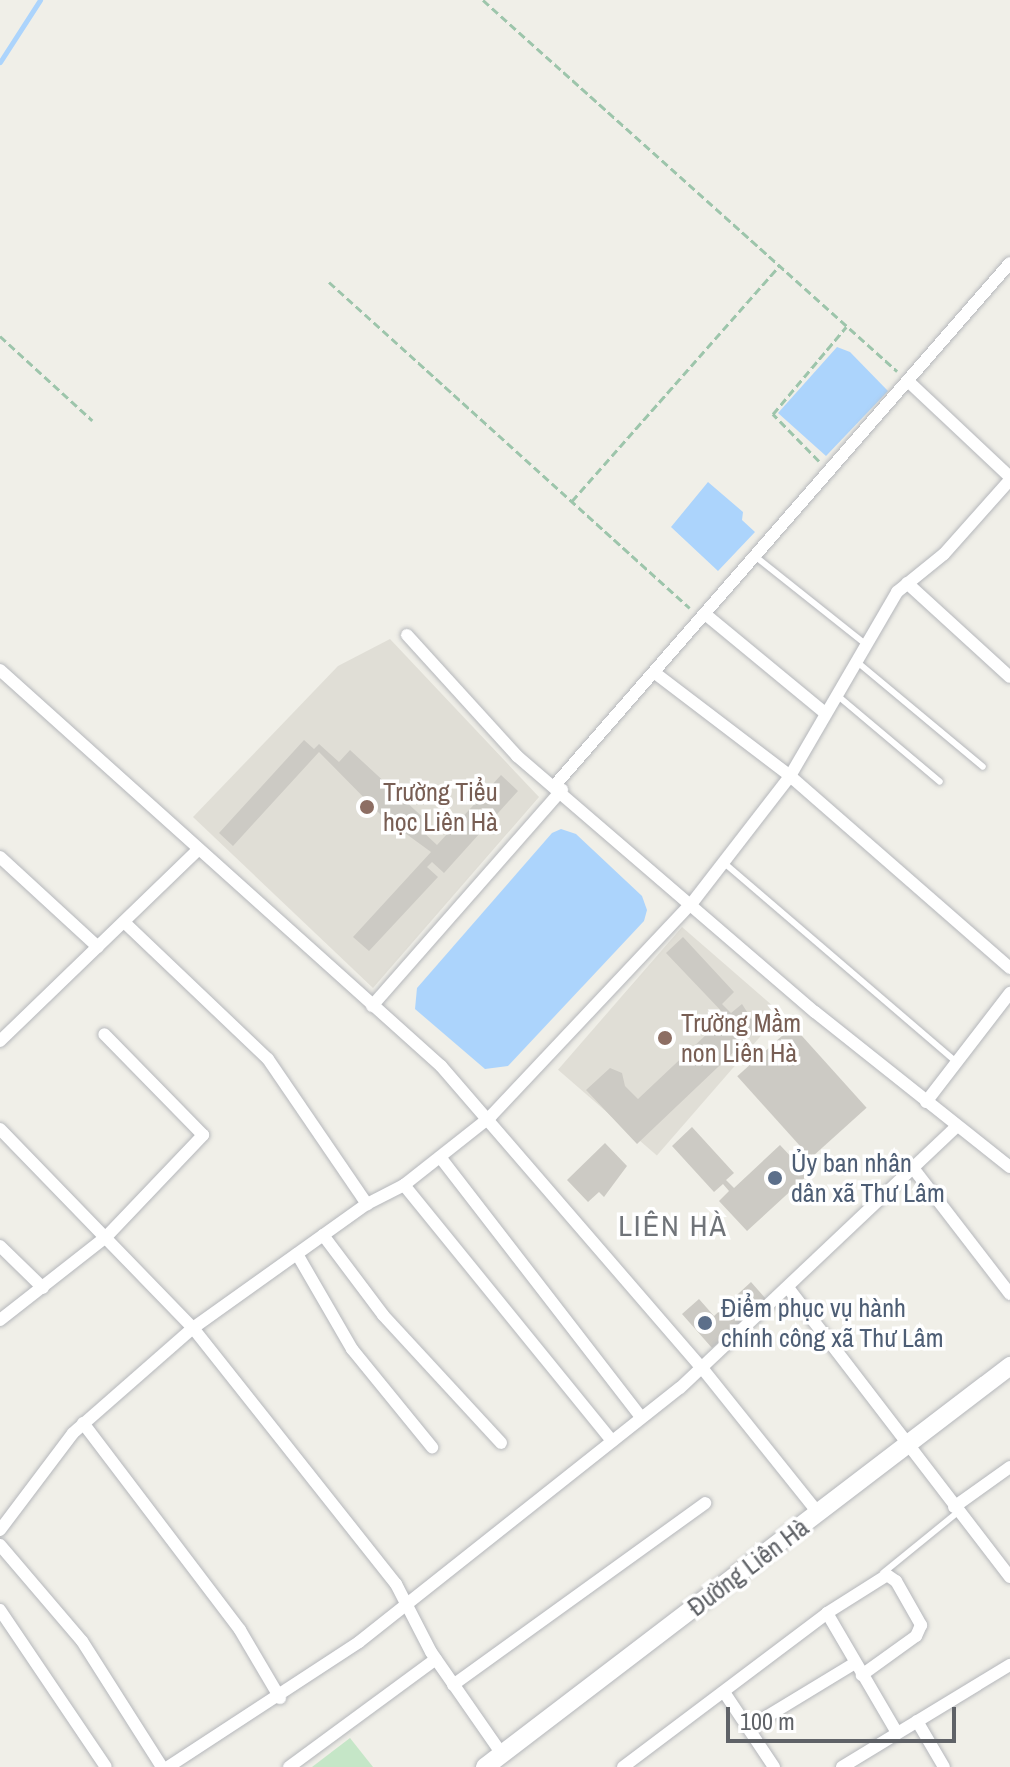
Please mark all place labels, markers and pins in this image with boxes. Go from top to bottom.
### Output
place label: Trường Tiểu học Liên Hà [383,776,498,838]
marker: Trường Tiểu học Liên Hà [358,798,376,816]
place label: Trường Mầm non Liên Hà [681,1007,801,1068]
marker: Trường Mầm non Liên Hà [656,1029,674,1047]
place label: Ủy ban nhân dân xã Thư Lâm [791,1147,945,1208]
marker: Ủy ban nhân dân xã Thư Lâm [766,1169,784,1187]
place label: Điểm phục vụ hành chính công xã Thư Lâm [721,1292,944,1354]
marker: Điểm phục vụ hành chính công xã Thư Lâm [696,1314,714,1332]

